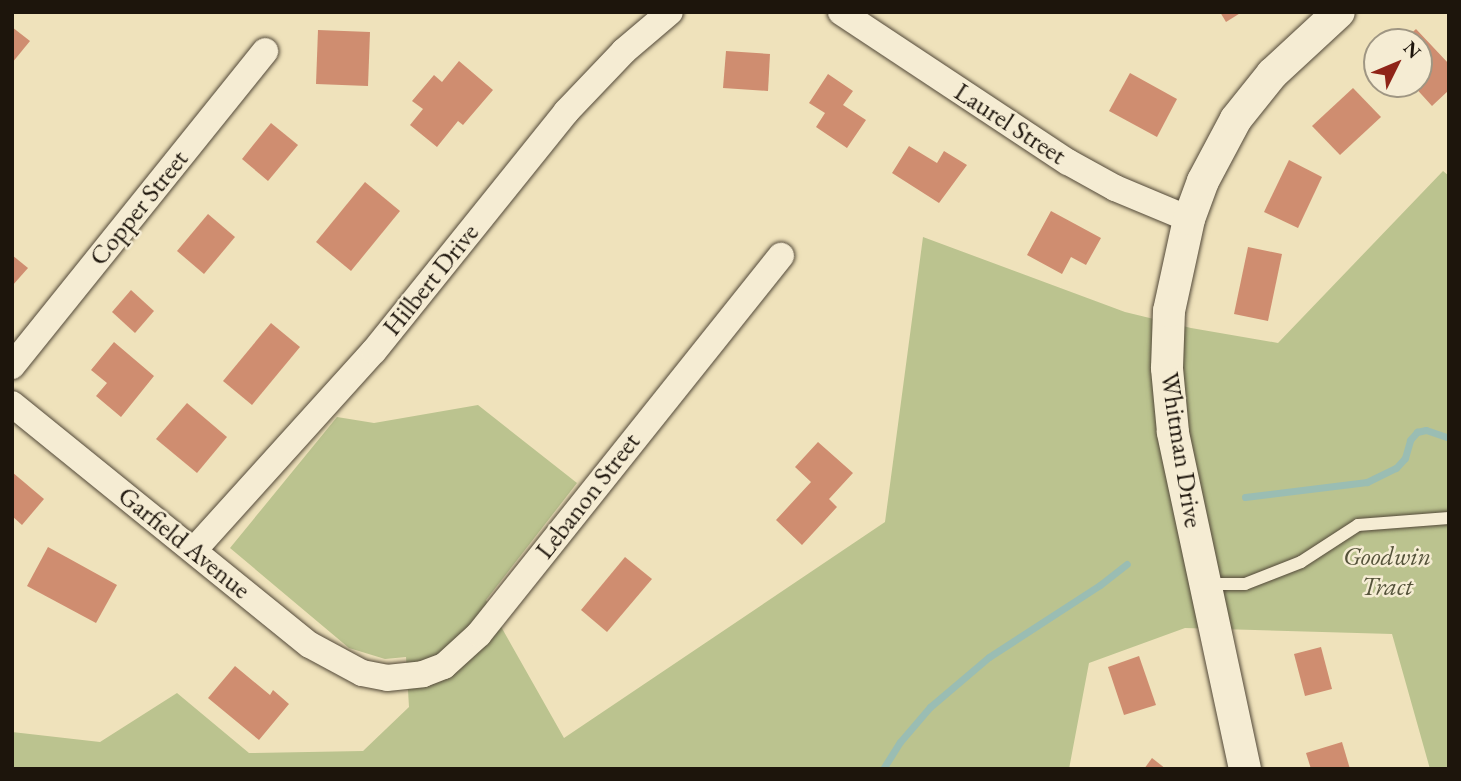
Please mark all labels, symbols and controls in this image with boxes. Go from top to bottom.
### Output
north arrow [1363,28,1433,98]
text: N [1398,36,1427,64]
street label: Laurel Street [948,76,1072,172]
street label: Copper Street [83,144,195,272]
street label: Hilbert Drive [376,218,486,342]
street label: Whitman Drive [1153,370,1209,530]
street label: Lebanon Street [529,427,647,565]
street label: Garfield Avenue [112,480,256,606]
park label: Goodwin Tract [1343,541,1431,602]

